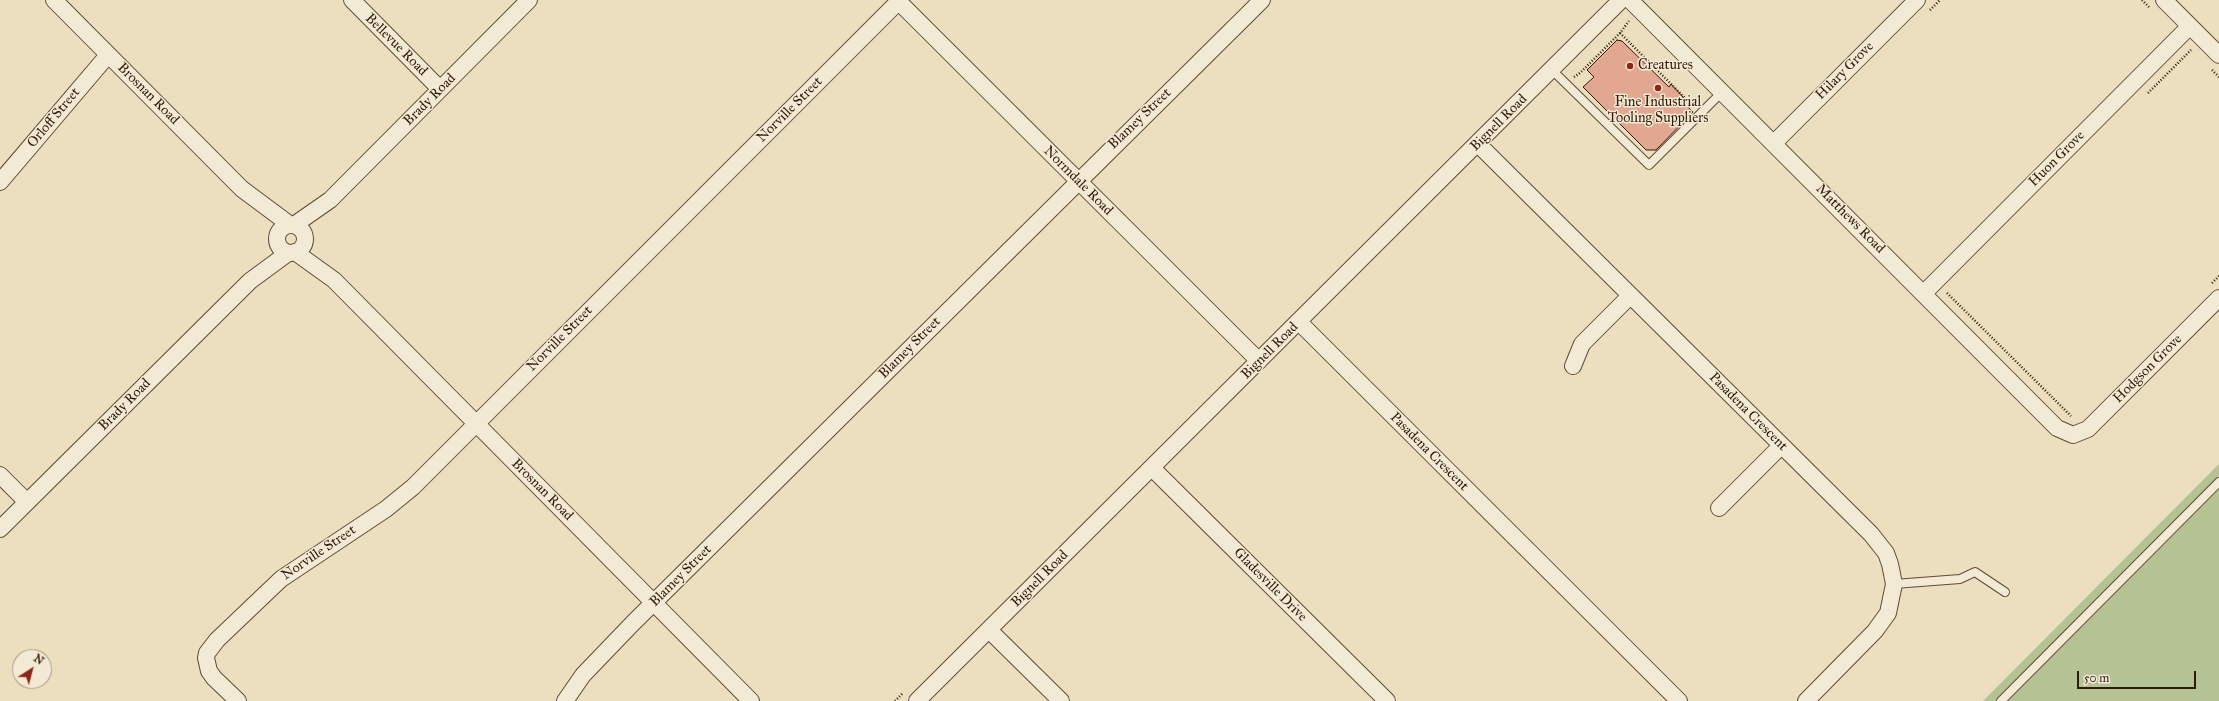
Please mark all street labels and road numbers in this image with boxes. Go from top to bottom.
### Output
street label: Bellevue Road [361,10,431,80]
street label: Hilary Grove [1812,38,1878,104]
street label: Brosnan Road [114,60,182,128]
street label: Brady Road [400,70,460,130]
street label: Norville Street [754,74,826,146]
street label: Orloff Street [24,85,84,151]
street label: Blamey Street [1105,85,1175,153]
street label: Bignell Road [1467,91,1531,155]
street label: Huon Grove [2026,128,2088,190]
street label: Normdale Road [1040,143,1116,219]
street label: Matthews Road [1812,181,1888,257]
street label: Norville Street [524,303,596,375]
street label: Blamey Street [876,314,944,382]
street label: Bignell Road [1238,319,1302,383]
street label: Hodgson Grove [2110,331,2186,407]
street label: Pasadena Crescent [1705,369,1791,455]
street label: Brady Road [95,375,155,435]
street label: Pasadena Crescent [1386,409,1472,495]
street label: Brosnan Road [508,456,576,524]
street label: Norville Street [279,522,359,584]
street label: Blamey Street [647,542,715,610]
street label: Gladesville Drive [1230,545,1310,625]
street label: Bignell Road [1008,547,1072,611]

